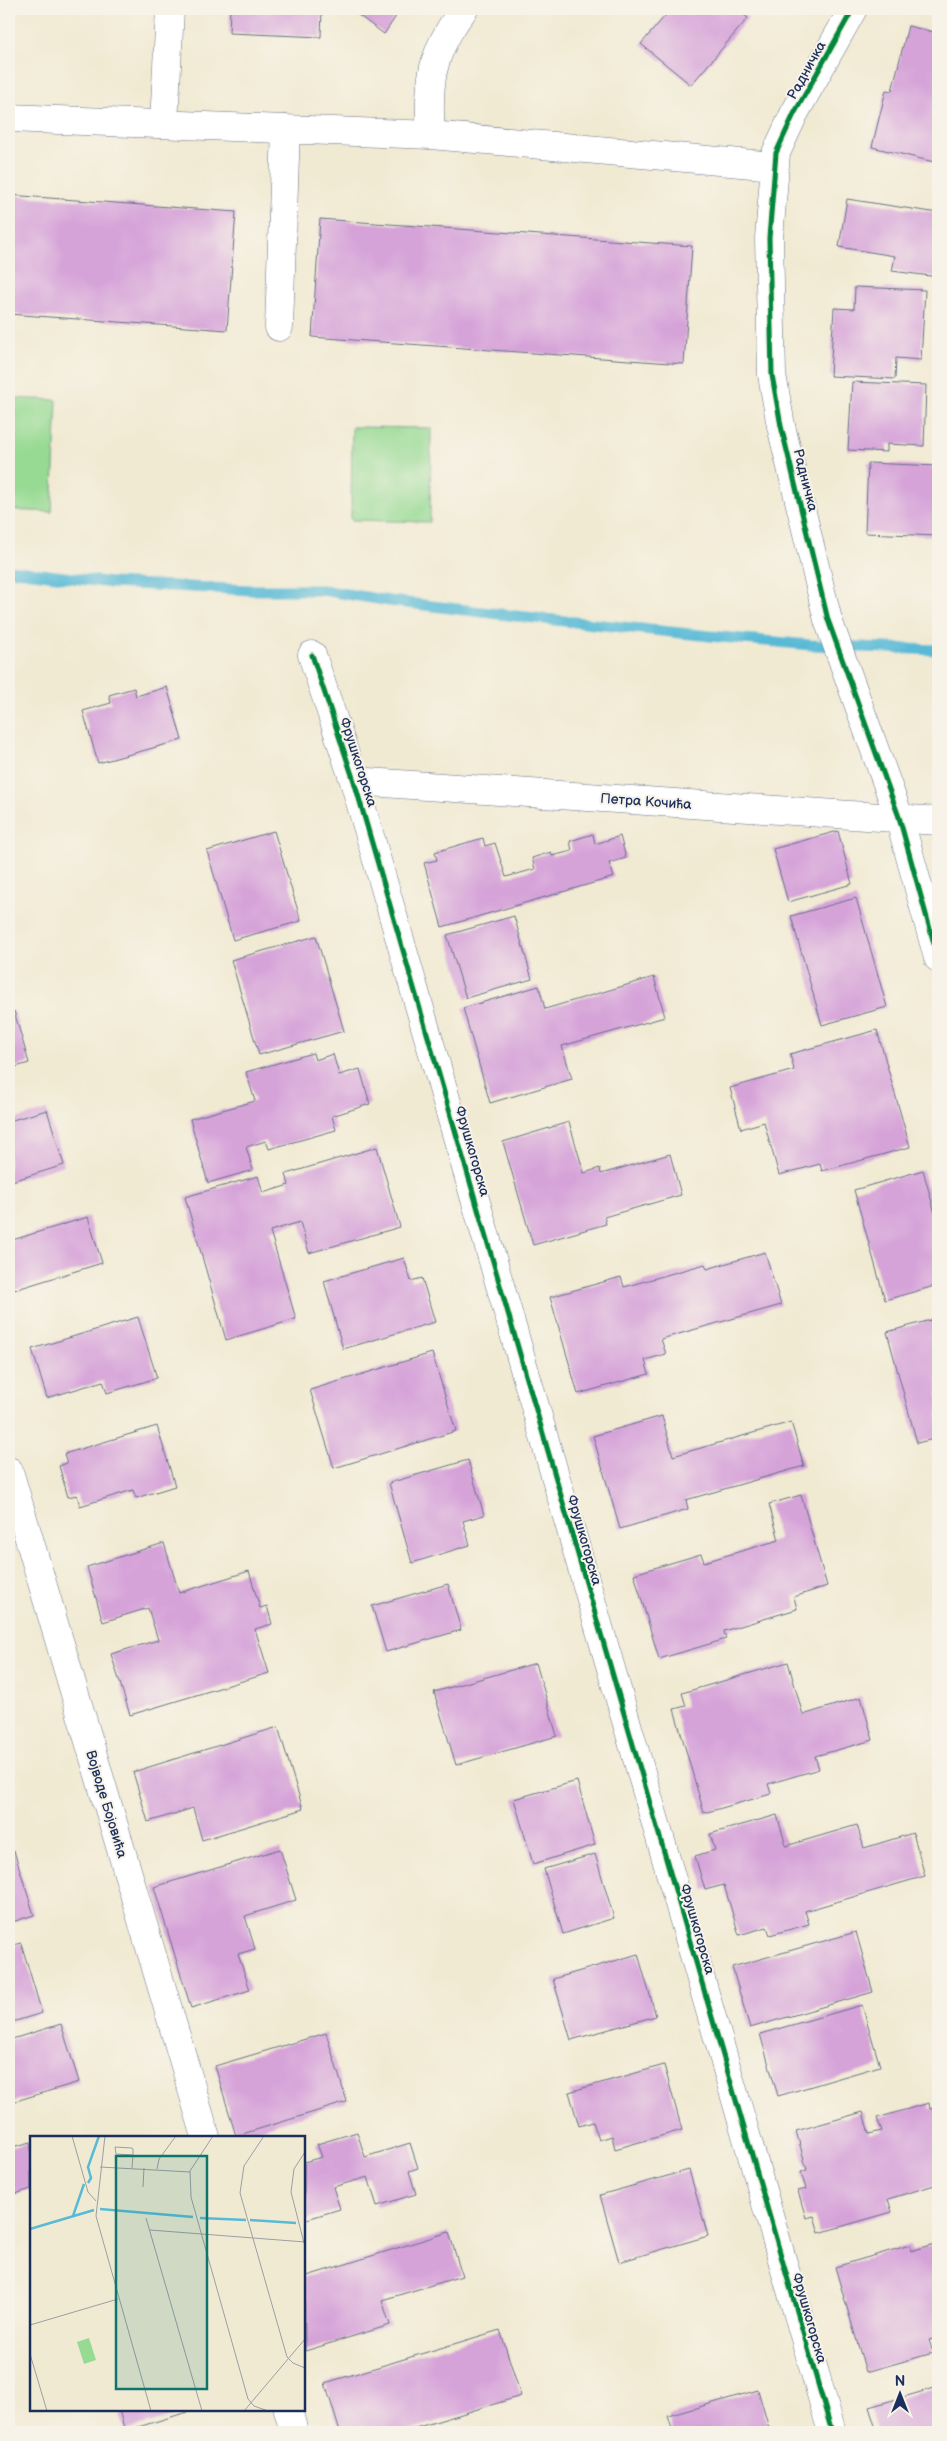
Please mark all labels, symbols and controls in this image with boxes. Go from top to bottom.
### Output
street label: Радничка [783,37,830,102]
street label: Радничка [790,447,822,514]
street label: Фрушкогорска [336,715,381,810]
street label: Петра Кочића [600,790,693,813]
street label: Фрушкогорска [452,1104,494,1199]
street label: Фрушкогорска [564,1493,606,1588]
street label: Војводе Бојовића [82,1748,131,1861]
street label: Фрушкогорска [677,1882,719,1977]
inset map [30,2136,305,2411]
street label: Фрушкогорска [789,2271,831,2366]
north arrow [874,2368,924,2418]
text: N [895,2373,905,2390]

